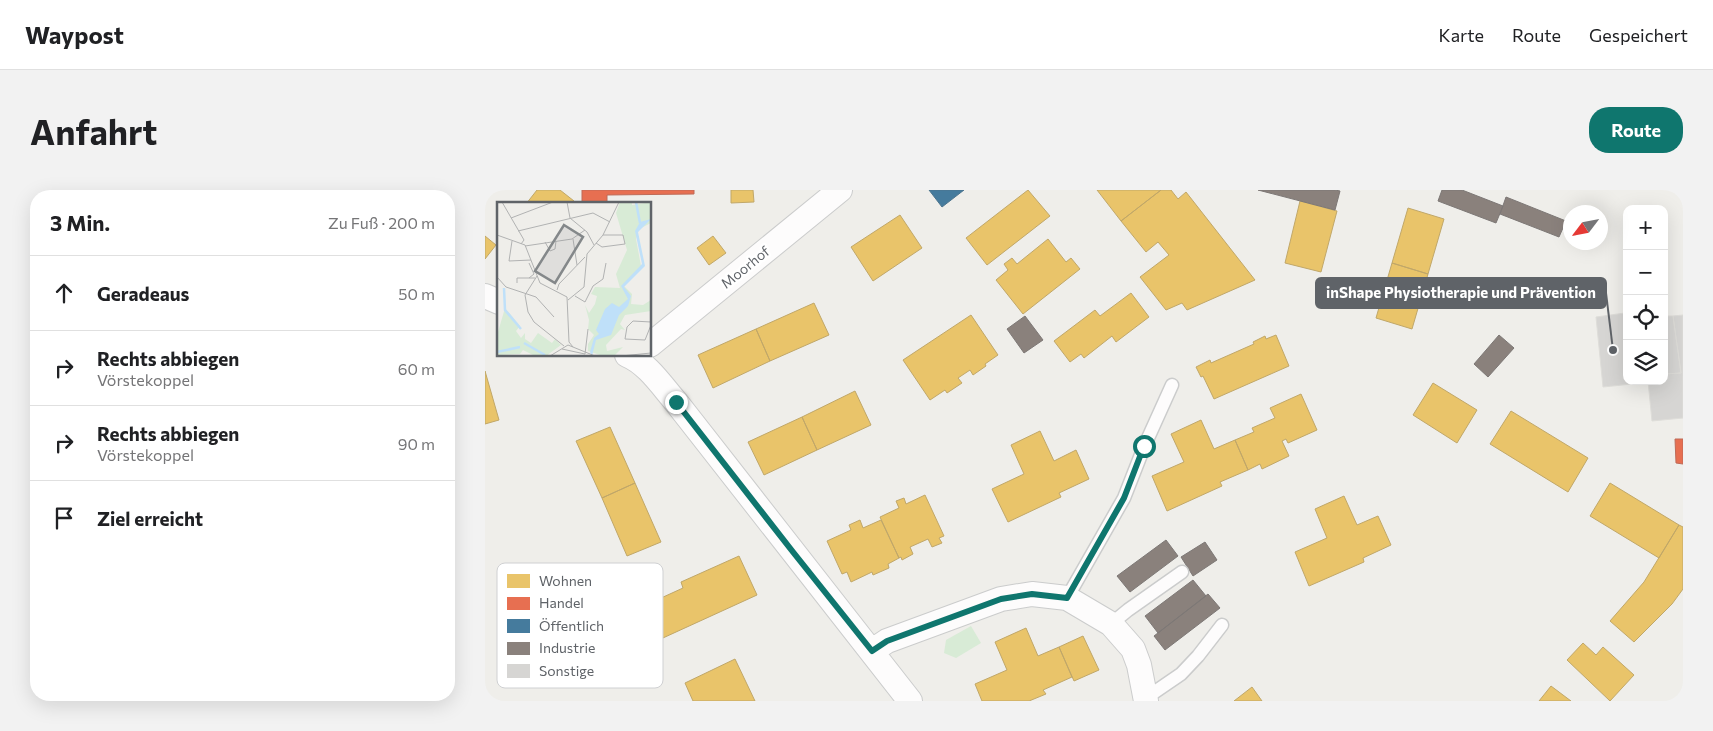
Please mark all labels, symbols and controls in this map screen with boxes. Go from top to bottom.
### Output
text: Waypost [25,20,124,49]
text: Karte [1439,24,1484,46]
text: Route [1512,24,1561,46]
text: Gespeichert [1589,24,1688,46]
button: Route [1589,107,1683,153]
text: Anfahrt [30,109,157,152]
inset map [497,202,651,356]
north arrow [1563,205,1608,250]
map controls [1623,205,1668,385]
button: + [1623,205,1668,250]
text: 3 Min. [50,210,110,235]
text: Zu Fuß · 200 m [328,213,435,232]
street label: Moorhof [717,242,773,292]
button: − [1623,250,1668,295]
callout: inShape Physiotherapie und Prävention [1316,278,1606,308]
icon: ahead [50,279,78,307]
text: Geradeaus [97,282,189,305]
text: inShape Physiotherapie und Prävention [1326,283,1596,301]
text: 50 m [398,284,435,303]
button: locate [1623,295,1668,340]
button: layers [1623,340,1668,385]
text: Rechts abbiegen [97,347,239,370]
icon: right [50,354,78,382]
text: 60 m [398,359,435,378]
text: Vörstekoppel [97,370,194,389]
route end [665,391,688,414]
text: Rechts abbiegen [97,422,239,445]
icon: right [50,429,78,457]
text: 90 m [398,434,435,453]
route start [1133,435,1156,458]
text: Vörstekoppel [97,445,194,464]
icon: arrive [50,504,78,532]
text: Ziel erreicht [97,507,203,530]
legend [497,563,663,688]
text: Wohnen [539,572,592,589]
text: Handel [539,594,584,611]
text: Öffentlich [539,617,604,634]
text: Industrie [539,639,596,656]
text: Sonstige [539,662,594,679]

